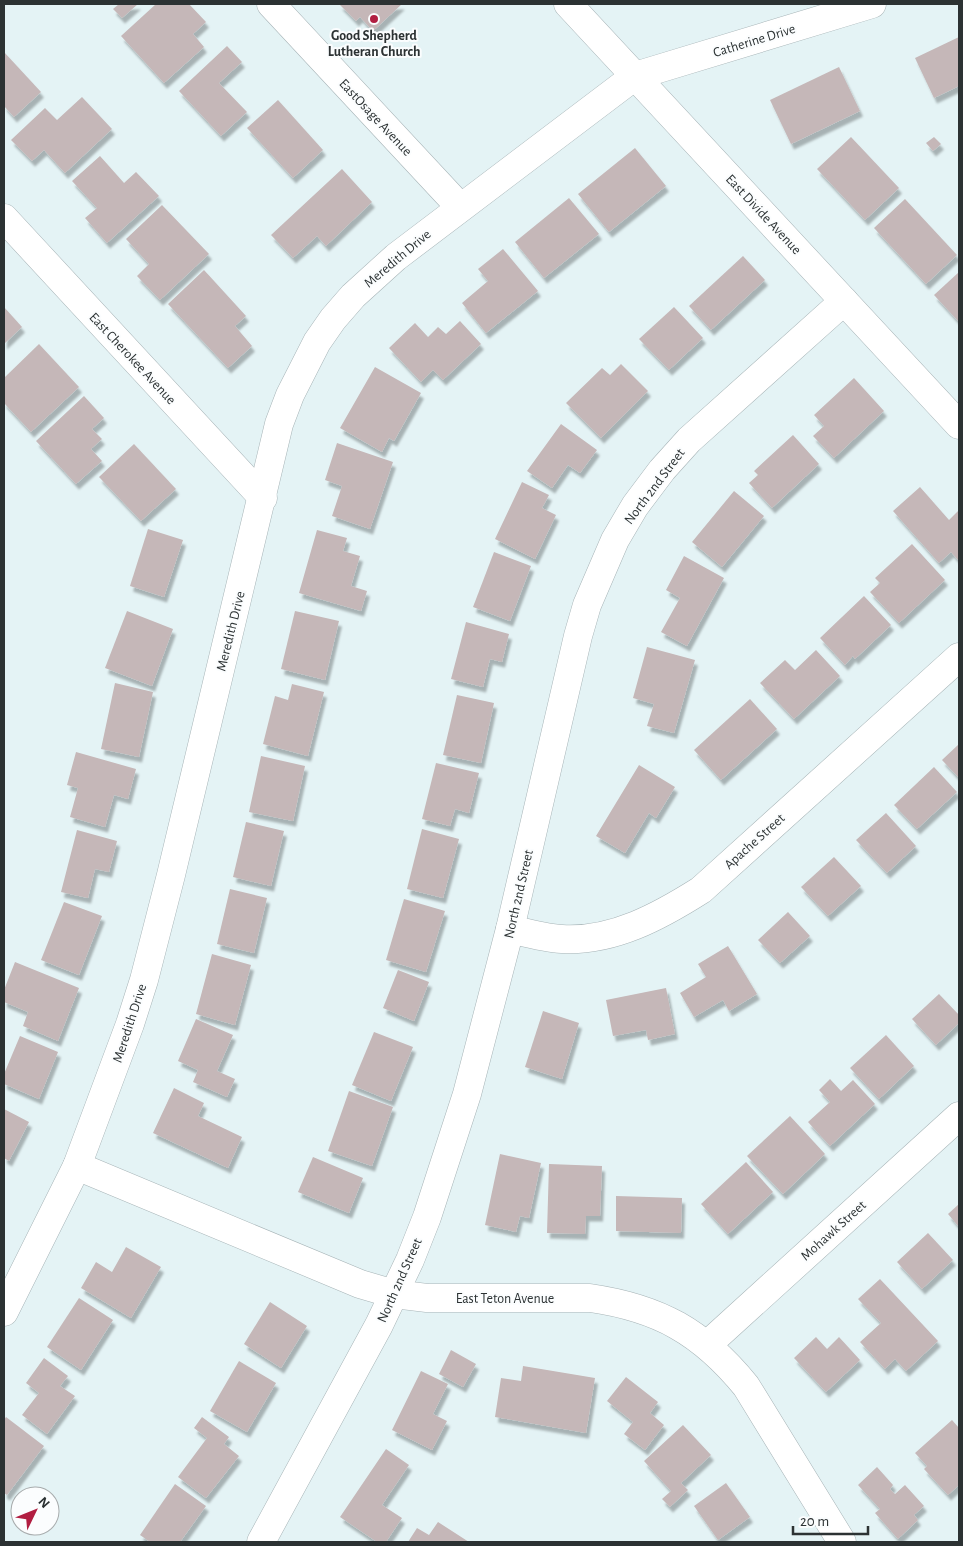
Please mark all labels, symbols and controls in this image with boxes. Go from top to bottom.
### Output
marker: Good Shepherd Lutheran Church [368,13,380,25]
street label: Catherine Drive [712,22,797,60]
place label: Good Shepherd Lutheran Church [328,29,420,59]
street label: EastOsage Avenue [336,77,414,159]
street label: East Divide Avenue [723,172,804,257]
street label: Meredith Drive [362,227,434,290]
street label: East Cherokee Avenue [86,310,178,407]
street label: North 2nd Street [622,446,688,527]
street label: Meredith Drive [214,590,248,673]
street label: Apache Street [722,811,788,872]
street label: North 2nd Street [502,848,536,940]
street label: Meredith Drive [111,982,149,1064]
street label: Mohawk Street [798,1198,869,1263]
street label: North 2nd Street [375,1236,425,1325]
street label: East Teton Avenue [456,1292,554,1306]
north arrow [10,1486,60,1536]
text: N [35,1494,52,1511]
scale bar [793,1504,868,1536]
text: 20 m [800,1514,829,1529]

